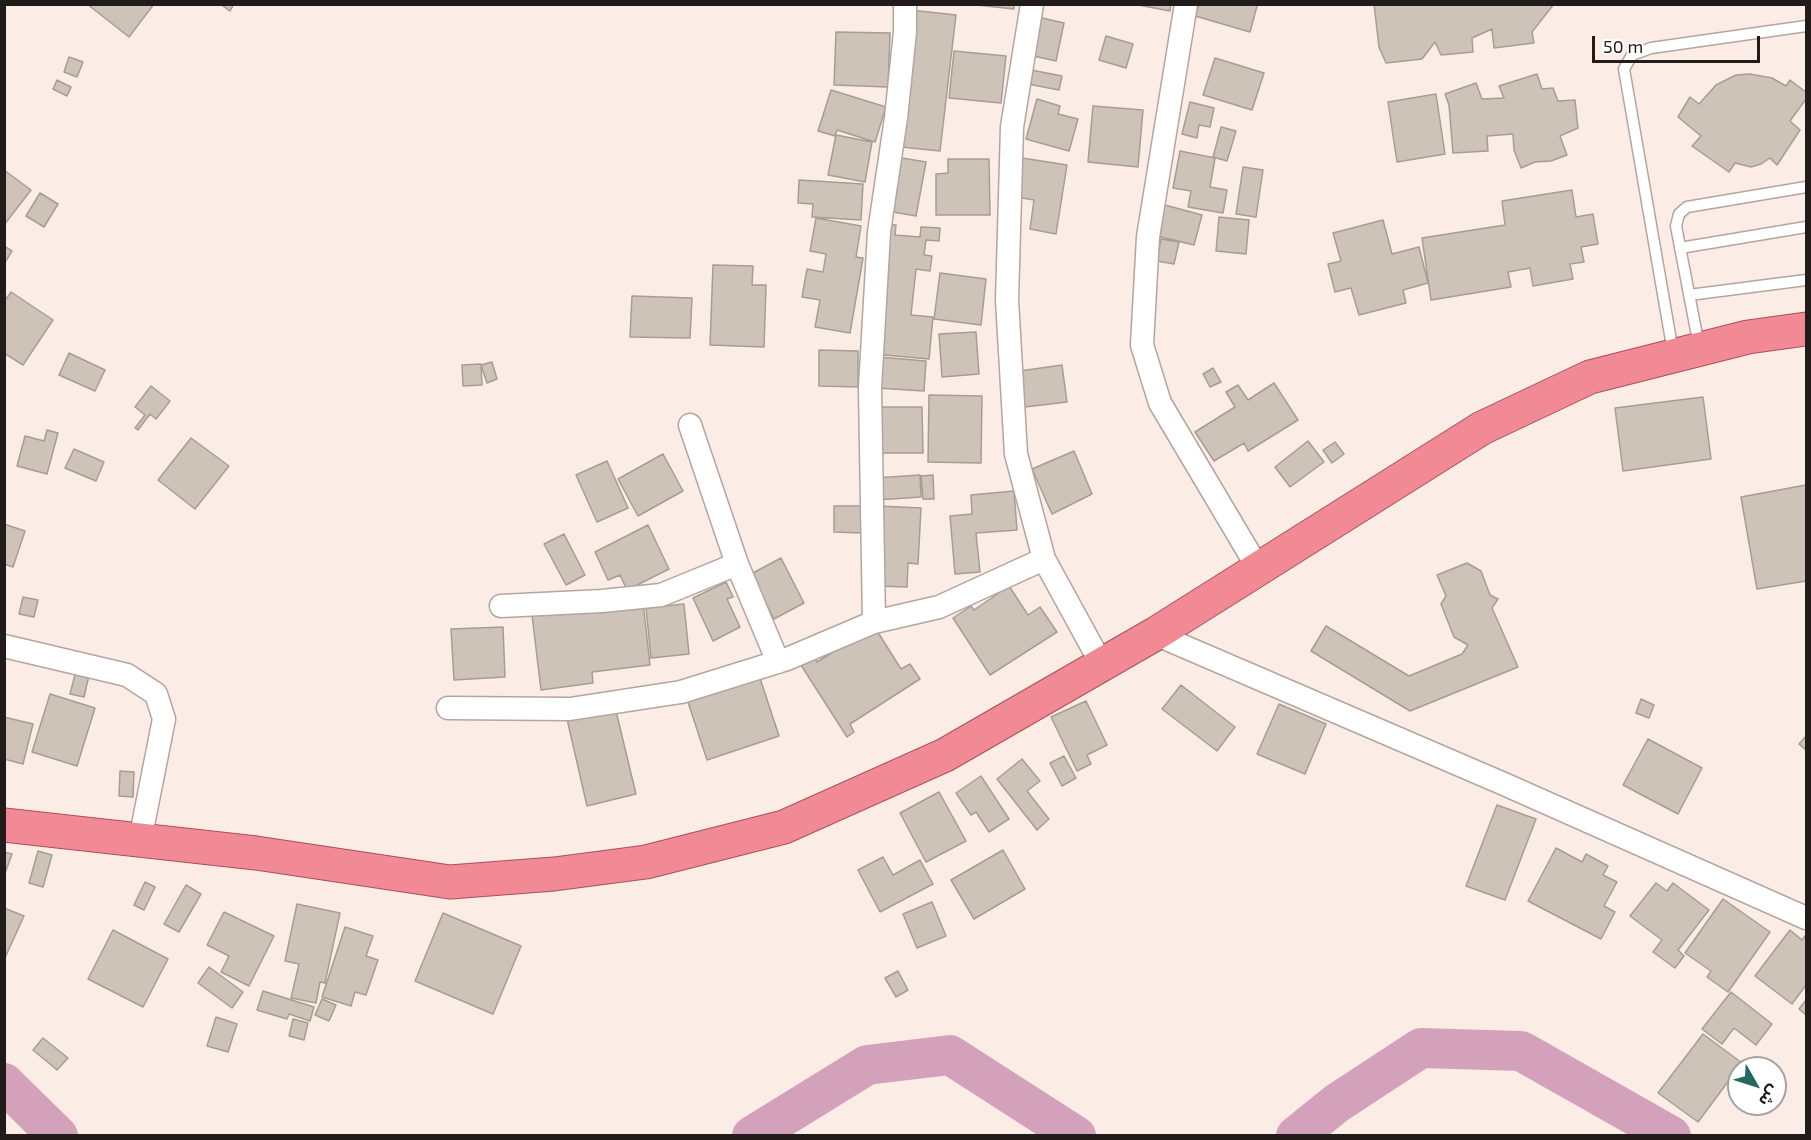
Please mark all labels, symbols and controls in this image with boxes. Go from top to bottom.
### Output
scale bar [1595,24,1763,62]
text: 50 m [1603,35,1643,57]
north arrow [1727,1056,1787,1116]
text: ش [1756,1082,1784,1111]

